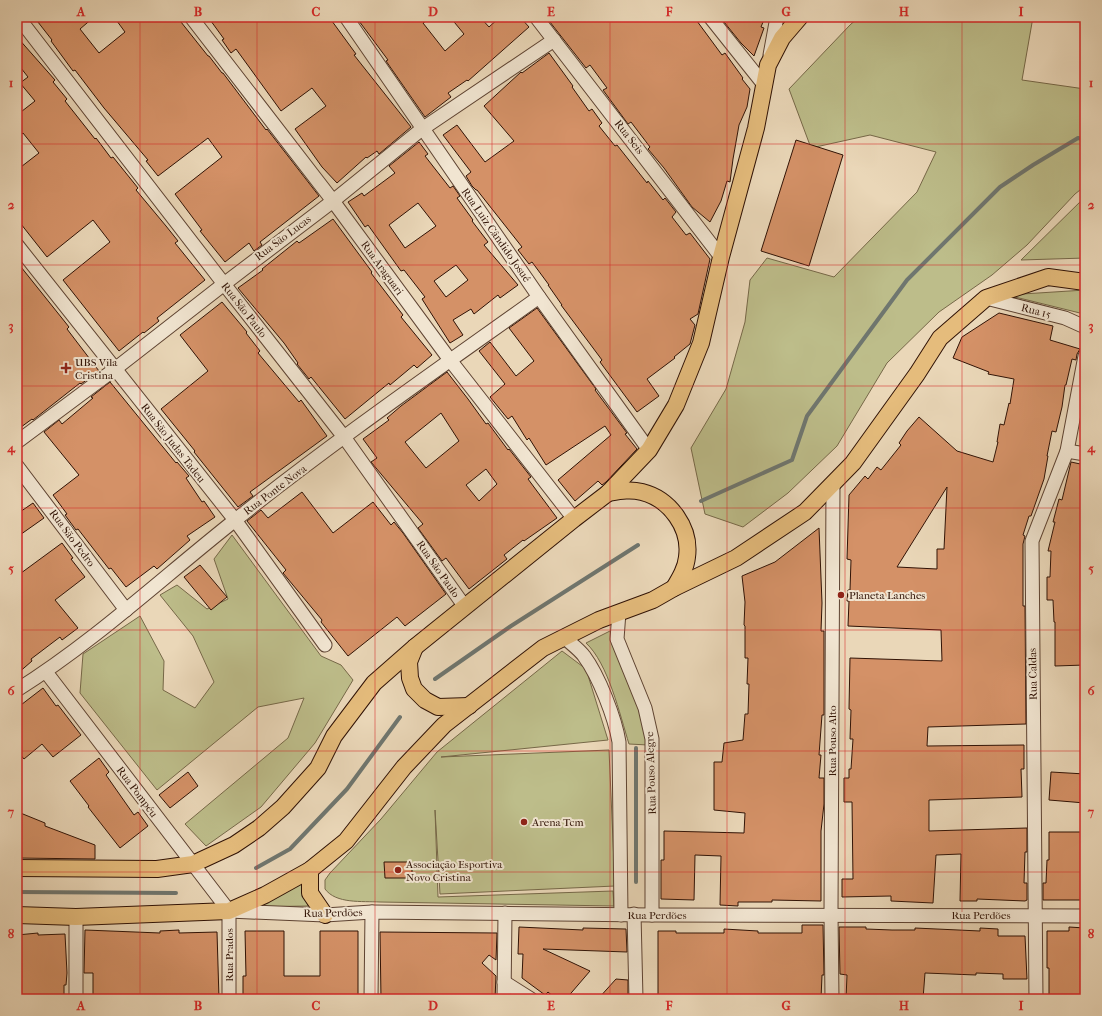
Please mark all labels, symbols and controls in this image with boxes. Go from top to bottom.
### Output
text: A [76,4,86,19]
text: B [194,4,203,19]
text: C [312,4,321,19]
text: D [428,4,438,19]
text: E [547,4,555,19]
text: F [665,4,673,19]
text: G [781,4,791,19]
text: H [899,4,910,19]
text: I [1018,4,1024,19]
text: 1 [9,75,14,90]
text: 1 [1089,75,1094,90]
street label: Rua Seis [612,117,646,157]
street label: Rua Luiz Cândido Josué [459,185,534,285]
text: 2 [8,197,15,212]
text: 2 [1088,197,1095,212]
street label: Rua São Lucas [252,213,314,263]
street label: Rua Araguari [358,238,406,298]
street label: Rua São Paulo [218,280,270,341]
street label: Rua 15 [1020,301,1052,321]
text: 3 [8,318,14,334]
text: 3 [1088,318,1094,334]
place label: UBS Vila Cristina [75,356,118,382]
marker: UBS Vila Cristina [60,362,72,374]
street label: Rua São Judas Tadeu [138,401,208,486]
text: 4 [6,440,16,456]
text: 4 [1086,440,1096,456]
street label: Rua Ponte Nova [241,462,310,518]
street label: Rua São Pedro [46,507,98,569]
street label: Rua São Paulo [414,538,463,600]
text: 5 [8,561,14,576]
text: 5 [1088,561,1094,576]
place label: Planeta Lanches [849,589,925,602]
marker: Planeta Lanches [836,590,846,600]
street label: Rua Caldas [1026,648,1040,700]
text: 6 [7,683,15,698]
text: 6 [1087,683,1095,698]
street label: Rua Pouso Alto [826,705,839,777]
street label: Rua Pouso Alegre [643,731,659,815]
street label: Rua Pompéu [114,764,161,821]
text: 7 [7,804,15,819]
text: 7 [1087,804,1095,819]
place label: Arena Tcm [531,816,584,829]
marker: Arena Tcm [519,817,529,827]
place label: Associação Esportiva Novo Cristina [405,858,503,884]
marker: Associação Esportiva Novo Cristina [393,865,403,875]
street label: Rua Perdões [303,906,363,920]
street label: Rua Perdões [628,909,686,922]
street label: Rua Perdões [952,909,1010,922]
text: 8 [8,926,15,941]
text: 8 [1088,926,1095,941]
street label: Rua Prados [223,928,236,982]
text: A [76,998,86,1013]
text: B [194,998,203,1013]
text: C [312,998,321,1013]
text: D [428,998,438,1013]
text: E [547,998,555,1013]
text: F [665,998,673,1013]
text: G [781,998,791,1013]
text: H [899,998,910,1013]
text: I [1018,998,1024,1013]

